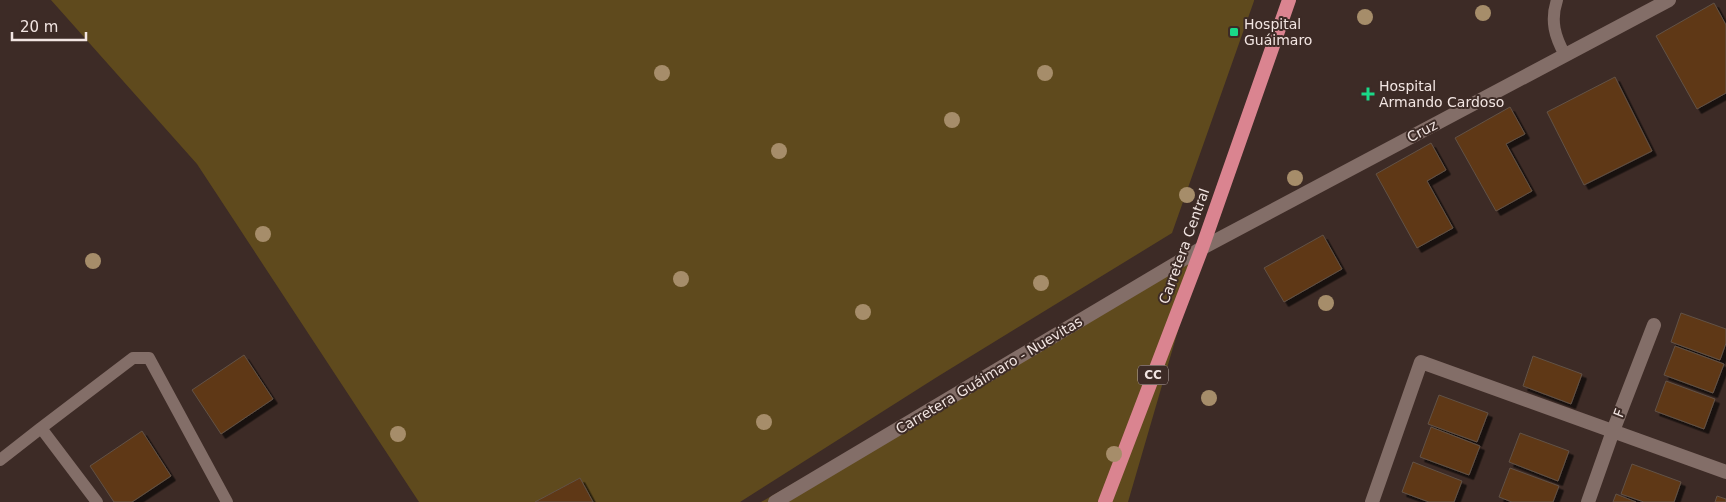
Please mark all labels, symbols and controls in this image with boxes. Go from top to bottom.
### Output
scale bar [12,10,86,42]
place label: Hospital Guáimaro [1244,16,1312,48]
text: 20 m [20,18,58,36]
marker: Hospital Guáimaro [1228,26,1240,38]
place label: Hospital Armando Cardoso [1379,78,1504,110]
marker: Hospital Armando Cardoso [1361,87,1375,101]
street label: Cruz [1404,116,1440,146]
street label: Carretera Central [1156,186,1212,306]
street label: Carretera Guáimaro - Nuevitas [893,313,1085,437]
road number: CC [1138,366,1168,384]
street label: F [1610,406,1628,420]

